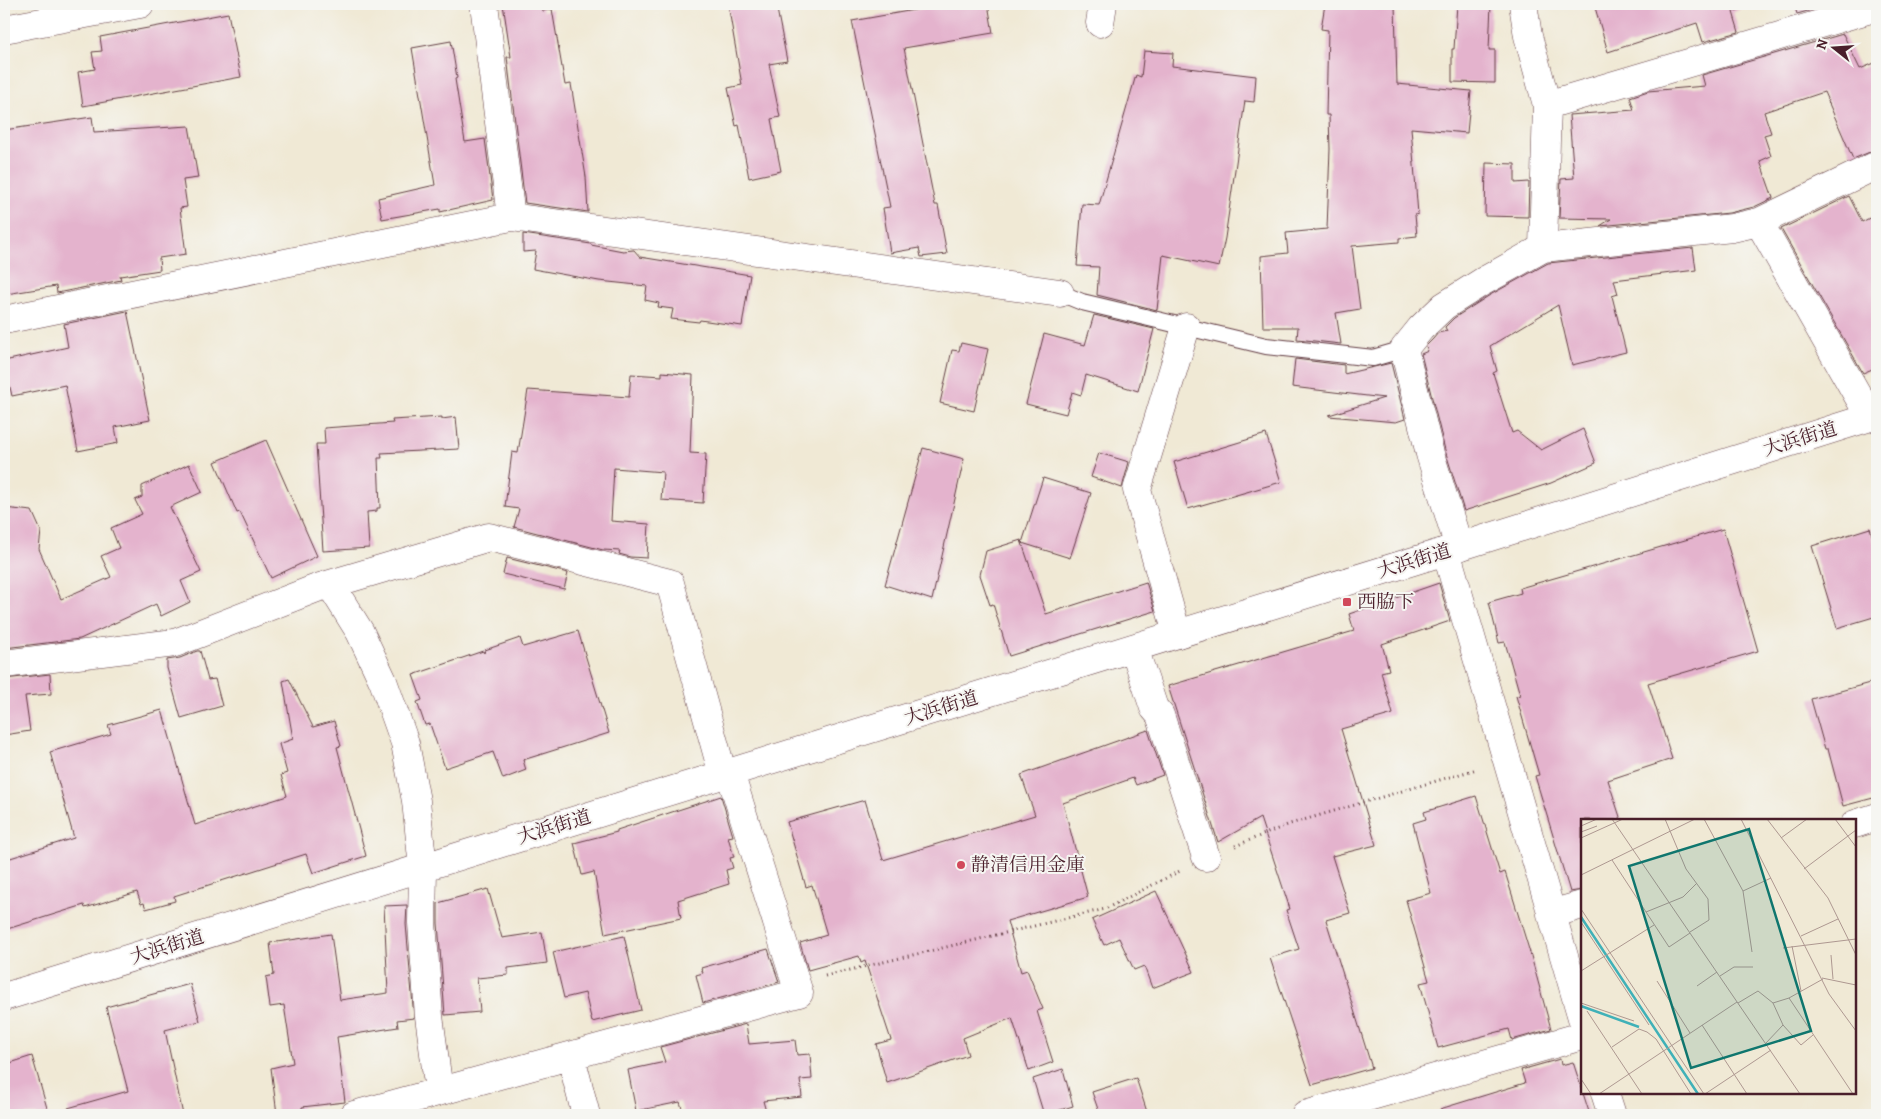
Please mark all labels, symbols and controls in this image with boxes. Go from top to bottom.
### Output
north arrow [1808,22,1858,72]
text: N [1811,37,1833,52]
street label: 大浜街道 [1760,415,1840,463]
street label: 大浜街道 [1374,537,1454,585]
place label: 西脇下 [1357,589,1414,615]
marker: 西脇下 [1341,596,1353,608]
street label: 大浜街道 [901,684,981,732]
street label: 大浜街道 [514,803,594,851]
inset map [1581,819,1856,1094]
place label: 静清信用金庫 [971,852,1085,878]
marker: 静清信用金庫 [955,859,967,871]
street label: 大浜街道 [127,923,207,971]

